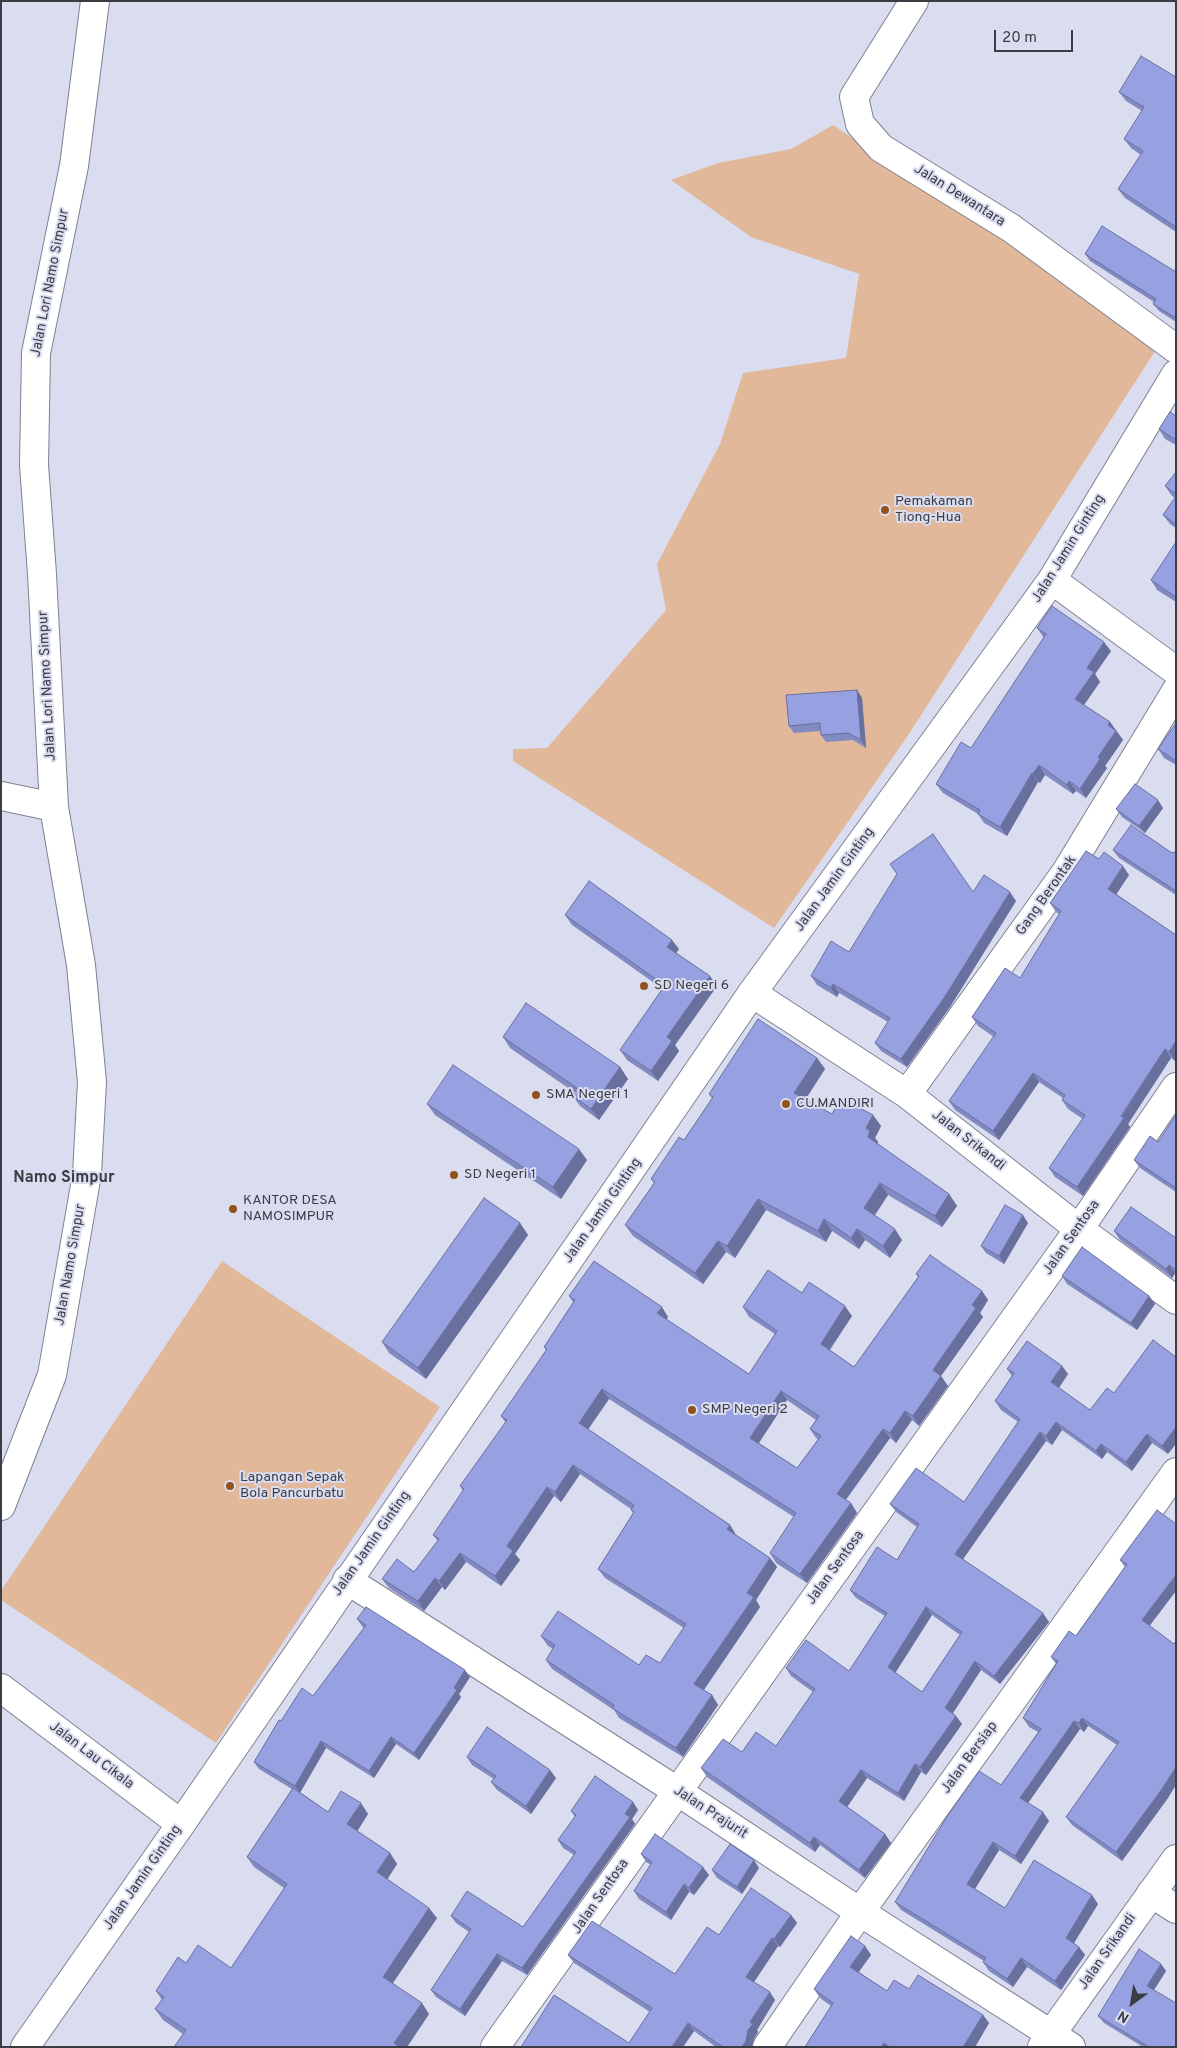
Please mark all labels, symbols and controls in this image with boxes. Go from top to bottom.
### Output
scale bar [997,20,1076,52]
text: 20 m [1002,29,1037,48]
street label: Jalan Dewantara [910,161,1008,231]
street label: Jalan Lori Namo Simpur [28,207,74,359]
street label: Jalan Jamin Ginting [1029,492,1109,606]
place label: Pemakaman Tiong-Hua [895,494,973,526]
marker: Pemakaman Tiong-Hua [879,504,891,516]
street label: Jalan Lori Namo Simpur [36,610,60,762]
street label: Jalan Jamin Ginting [792,825,878,935]
street label: Gang Berontak [1013,853,1081,939]
place label: SD Negeri 6 [654,978,729,994]
marker: SD Negeri 6 [638,980,650,992]
place label: SMA Negeri 1 [546,1087,629,1103]
marker: SMA Negeri 1 [530,1089,542,1101]
place label: CU.MANDIRI [796,1096,874,1112]
marker: CU.MANDIRI [780,1098,792,1110]
street label: Jalan Srikandi [928,1107,1008,1175]
street label: Jalan Jamin Ginting [560,1155,646,1267]
place label: SD Negeri 1 [464,1167,536,1183]
district label: Namo Simpur [13,1169,115,1189]
marker: SD Negeri 1 [448,1169,460,1181]
place label: KANTOR DESA NAMOSIMPUR [243,1193,337,1226]
street label: Jalan Sentosa [1040,1197,1104,1279]
street label: Jalan Namo Simpur [52,1203,90,1327]
marker: KANTOR DESA NAMOSIMPUR [227,1203,239,1215]
place label: SMP Negeri 2 [702,1402,788,1418]
marker: SMP Negeri 2 [686,1404,698,1416]
place label: Lapangan Sepak Bola Pancurbatu [240,1470,345,1502]
marker: Lapangan Sepak Bola Pancurbatu [224,1480,236,1492]
street label: Jalan Jamin Ginting [329,1488,415,1600]
street label: Jalan Sentosa [803,1528,869,1608]
street label: Jalan Lau Cikala [45,1719,137,1793]
street label: Jalan Bersiap [938,1719,1002,1797]
street label: Jalan Prajurit [670,1783,750,1843]
street label: Jalan Jamin Ginting [100,1822,186,1934]
street label: Jalan Sentosa [569,1856,633,1938]
street label: Jalan Srikandi [1076,1911,1140,1993]
north arrow [1107,1978,1157,2028]
text: N [1115,2006,1133,2026]

